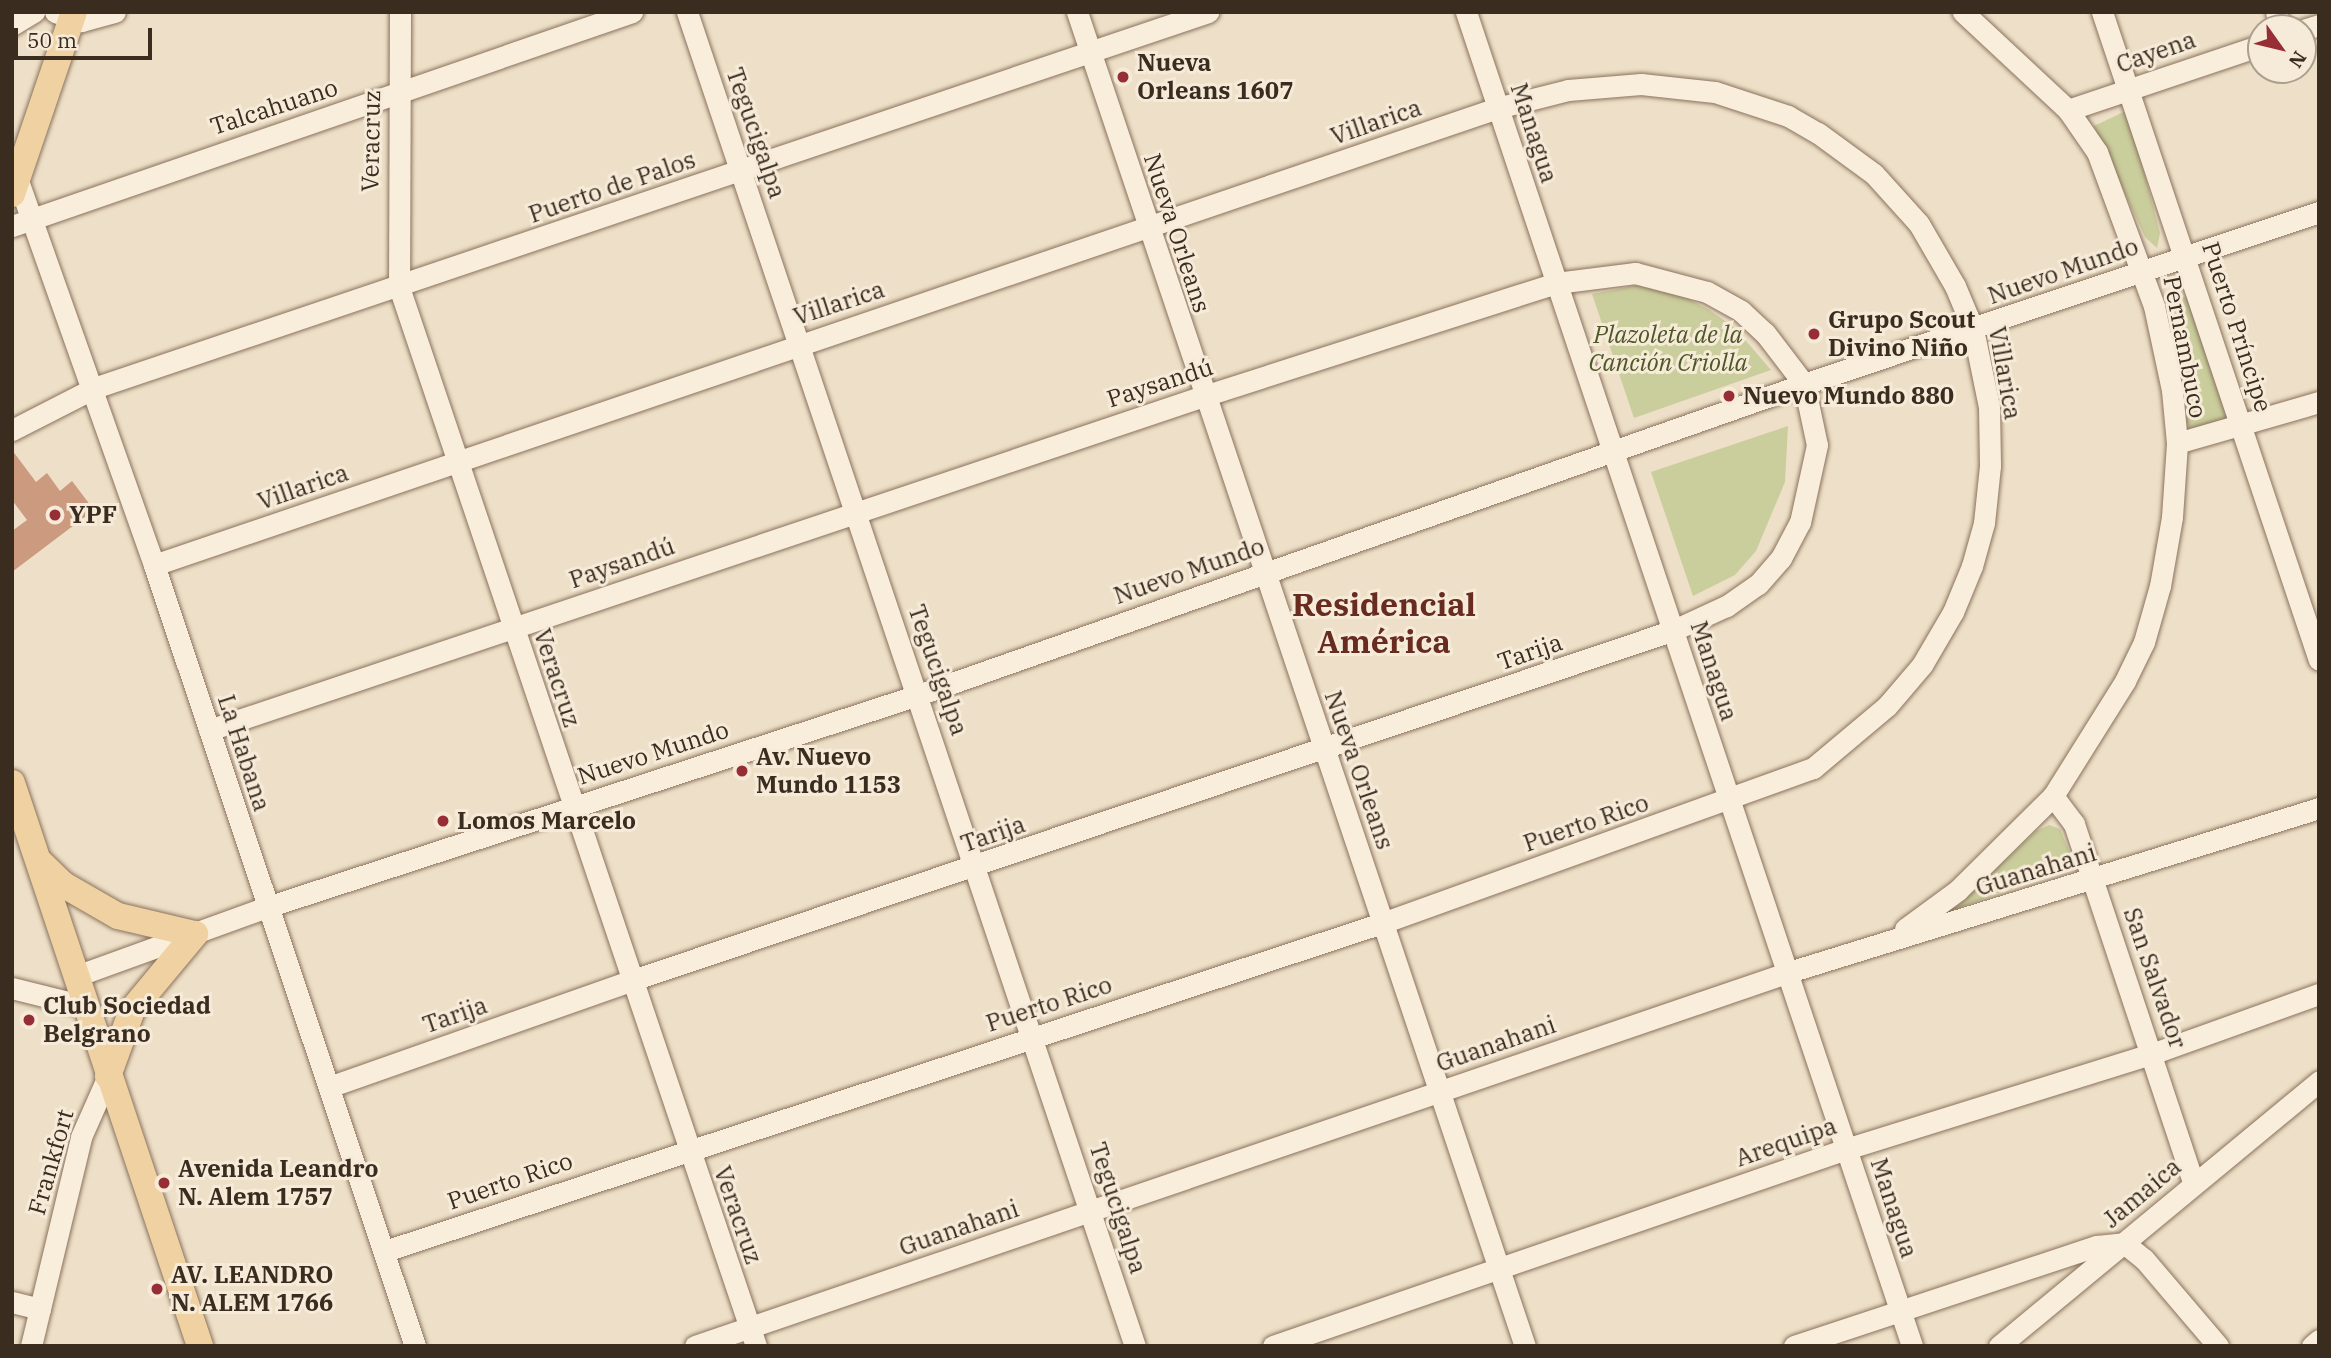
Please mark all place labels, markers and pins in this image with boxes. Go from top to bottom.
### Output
place label: Nueva Orleans 1607 [1137,49,1294,105]
marker: Nueva Orleans 1607 [1115,69,1131,85]
place label: Grupo Scout Divino Niño [1828,306,1975,362]
marker: Grupo Scout Divino Niño [1806,326,1822,342]
place label: Nuevo Mundo 880 [1743,382,1954,410]
marker: Nuevo Mundo 880 [1721,388,1737,404]
place label: YPF [69,501,117,529]
marker: YPF [47,507,63,523]
place label: Av. Nuevo Mundo 1153 [756,743,901,799]
marker: Av. Nuevo Mundo 1153 [734,763,750,779]
place label: Lomos Marcelo [457,807,636,835]
marker: Lomos Marcelo [435,813,451,829]
place label: Club Sociedad Belgrano [43,992,211,1048]
marker: Club Sociedad Belgrano [21,1012,37,1028]
place label: Avenida Leandro N. Alem 1757 [178,1155,378,1211]
marker: Avenida Leandro N. Alem 1757 [156,1175,172,1191]
place label: AV. LEANDRO N. ALEM 1766 [171,1261,333,1317]
marker: AV. LEANDRO N. ALEM 1766 [149,1281,165,1297]

